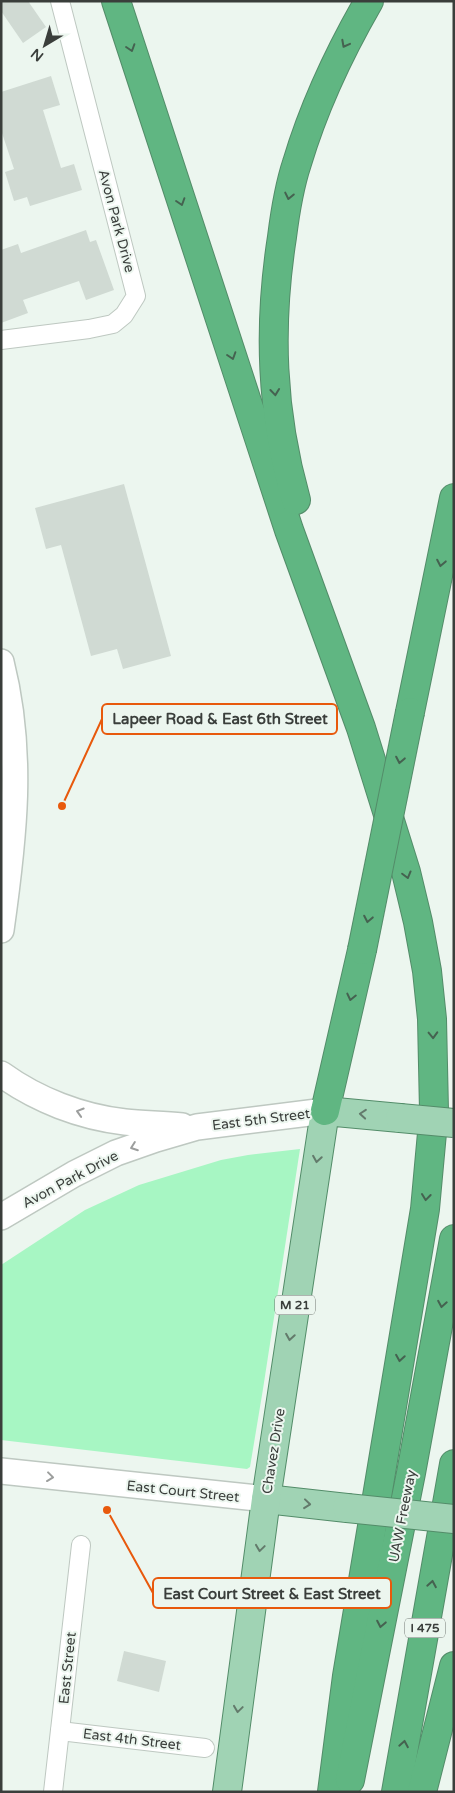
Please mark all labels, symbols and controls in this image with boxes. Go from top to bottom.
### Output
north arrow [20,20,70,70]
one-way arrow [341,39,351,48]
one-way arrow [125,43,135,51]
text: N [28,45,47,65]
street label: Avon Park Drive [95,168,138,275]
one-way arrow [284,191,295,200]
one-way arrow [176,197,186,206]
one-way arrow [226,352,236,360]
one-way arrow [269,388,280,396]
one-way arrow [436,558,446,567]
callout: Lapeer Road & East 6th Street [102,704,337,734]
text: Lapeer Road & East 6th Street [112,710,328,729]
one-way arrow [395,756,406,764]
one-way arrow [401,871,412,879]
one-way arrow [363,915,373,924]
one-way arrow [346,993,357,1002]
one-way arrow [428,1032,438,1039]
street label: East 5th Street [211,1105,312,1134]
one-way arrow [76,1107,85,1117]
one-way arrow [358,1109,366,1120]
one-way arrow [131,1141,139,1151]
street label: Avon Park Drive [19,1147,121,1212]
one-way arrow [313,1155,323,1163]
one-way arrow [421,1194,432,1202]
road number: M 21 [275,1296,315,1314]
one-way arrow [437,1300,447,1309]
one-way arrow [286,1333,296,1341]
one-way arrow [396,1353,406,1362]
street label: Chavez Drive [258,1407,289,1495]
street label: UAW Freeway [385,1468,420,1564]
one-way arrow [46,1471,54,1482]
street label: East Court Street [126,1477,241,1506]
one-way arrow [303,1498,311,1509]
one-way arrow [255,1543,265,1552]
callout: East Court Street & East Street [153,1578,391,1608]
one-way arrow [427,1579,437,1588]
text: East Court Street & East Street [163,1585,381,1603]
one-way arrow [376,1619,387,1628]
road number: I 475 [405,1619,445,1638]
street label: East Street [55,1631,80,1705]
one-way arrow [233,1705,244,1713]
street label: East 4th Street [82,1725,183,1754]
one-way arrow [399,1739,409,1748]

